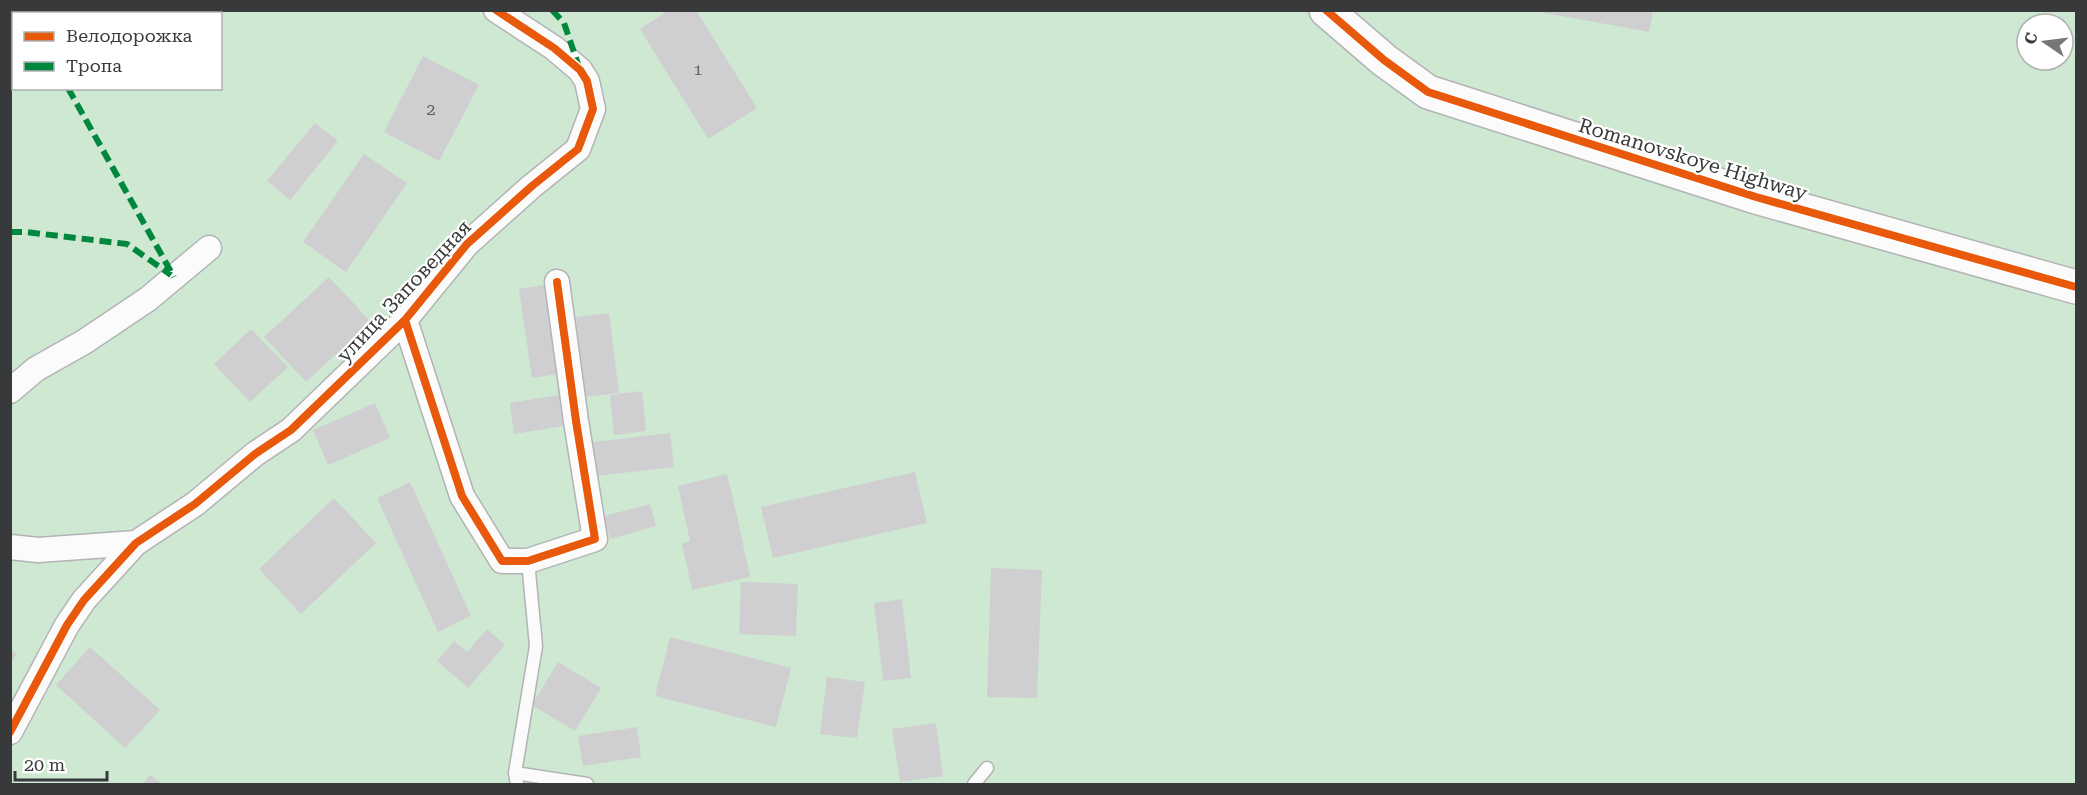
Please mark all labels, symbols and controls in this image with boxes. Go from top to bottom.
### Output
legend [12,12,222,90]
north arrow [2015,12,2075,72]
text: Велодорожка [66,25,192,46]
text: С [2020,31,2042,46]
text: Тропа [66,55,122,76]
house number: 1 [694,60,703,79]
house number: 2 [427,100,436,119]
street label: Romanovskoye Highway [1576,113,1810,205]
street label: улица Заповедная [332,215,476,367]
scale bar [15,744,106,782]
text: 20 m [24,754,65,775]

